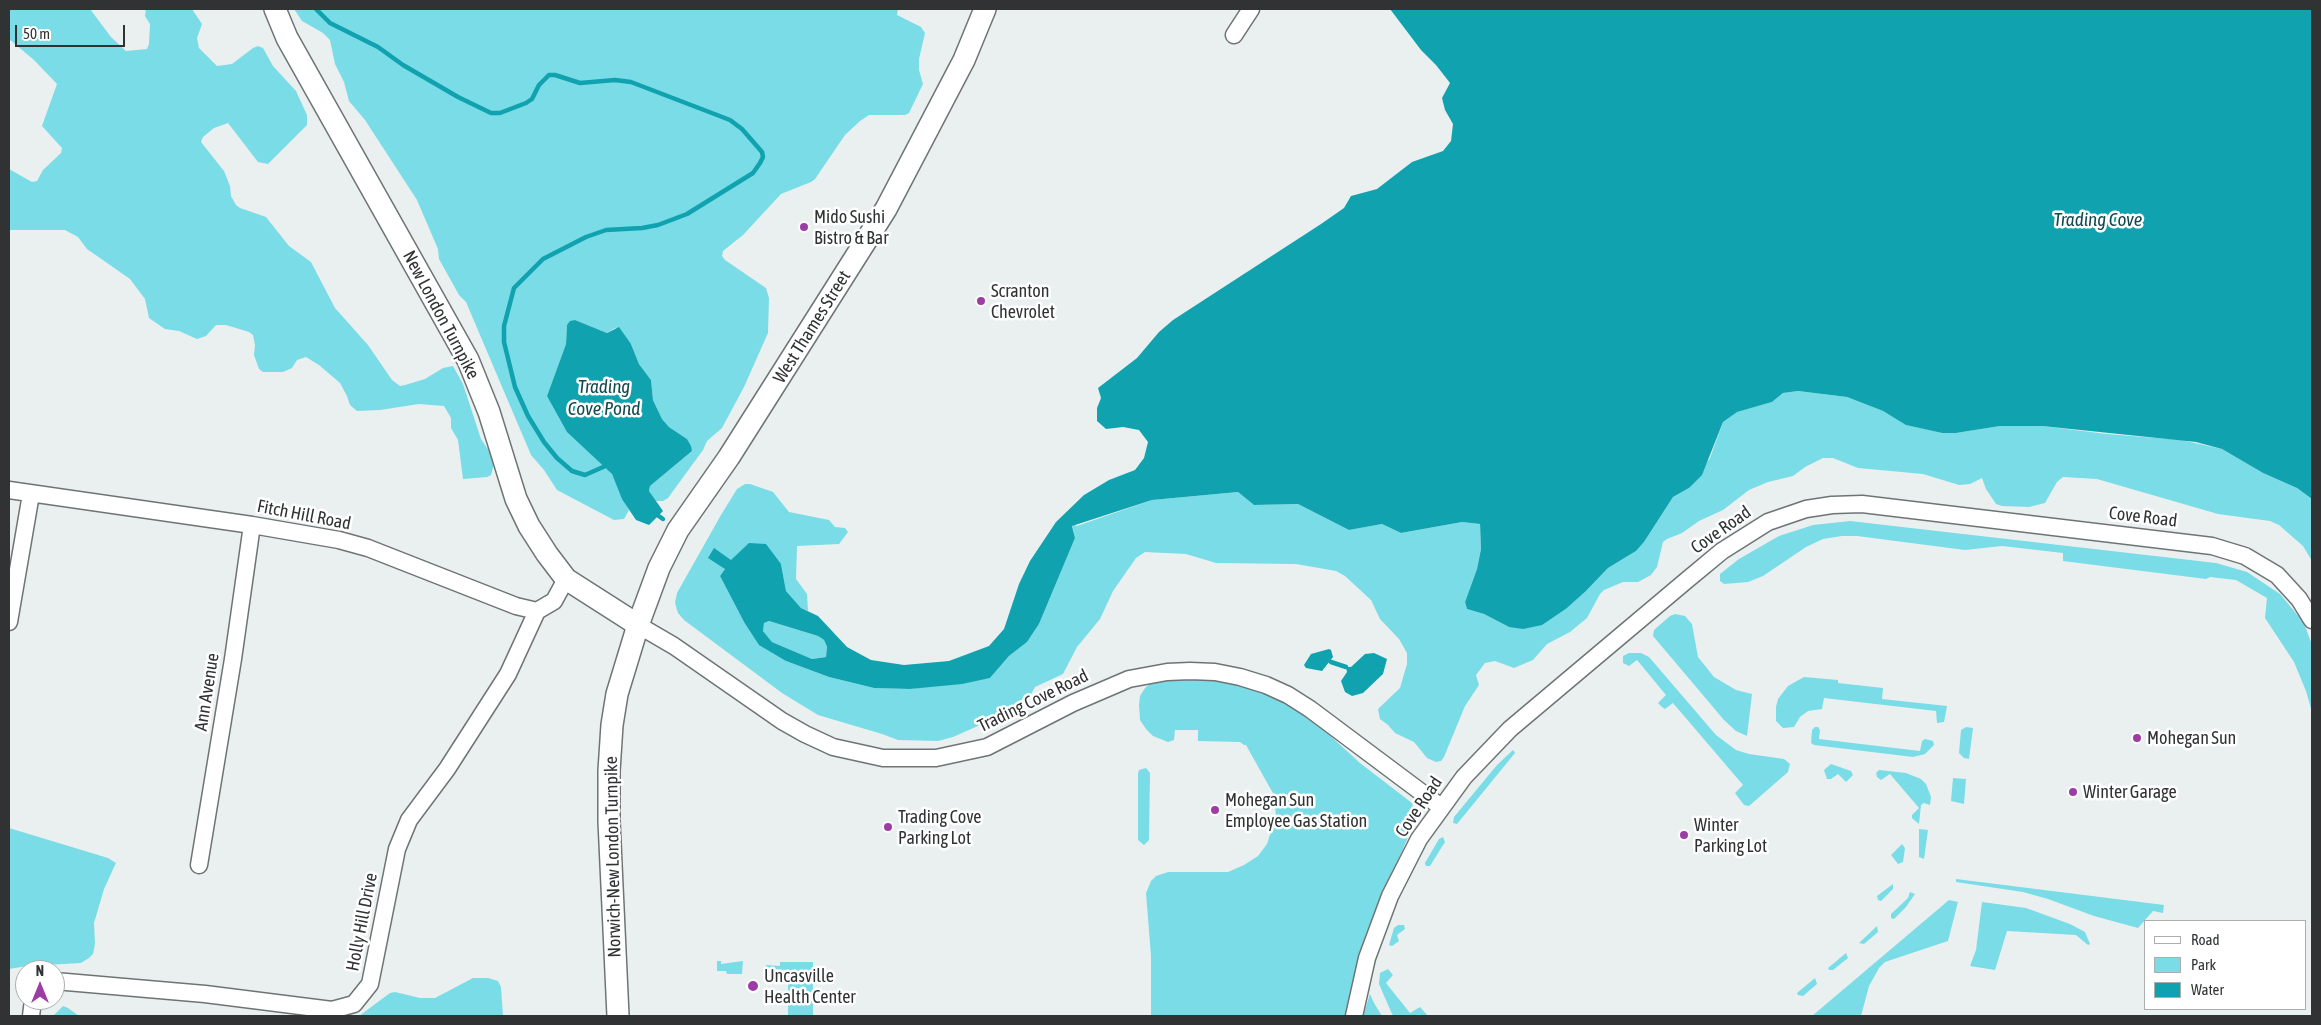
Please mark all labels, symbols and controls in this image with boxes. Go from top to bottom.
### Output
scale bar [18,15,128,47]
text: 50 m [23,25,50,42]
place label: Mido Sushi Bistro & Bar [814,206,888,248]
water label: Trading Cove [2054,209,2142,231]
marker: Mido Sushi Bistro & Bar [798,221,810,233]
street label: New London Turnpike [398,247,484,383]
street label: West Thames Street [769,267,855,387]
place label: Scranton Chevrolet [991,280,1055,322]
marker: Scranton Chevrolet [975,295,987,307]
water label: Trading Cove Pond [568,376,640,420]
street label: Fitch Hill Road [255,495,353,535]
street label: Cove Road [1687,501,1755,559]
street label: Cove Road [2108,502,2178,532]
street label: Ann Avenue [190,652,224,732]
street label: Trading Cove Road [974,665,1092,737]
place label: Mohegan Sun [2147,727,2236,749]
marker: Mohegan Sun [2131,732,2143,744]
street label: Norwich-New London Turnpike [600,756,626,958]
street label: Cove Road [1391,773,1447,841]
place label: Winter Garage [2083,781,2177,803]
marker: Winter Garage [2067,786,2079,798]
place label: Mohegan Sun Employee Gas Station [1225,789,1367,832]
marker: Mohegan Sun Employee Gas Station [1209,804,1221,816]
place label: Trading Cove Parking Lot [898,806,982,849]
place label: Winter Parking Lot [1694,814,1767,856]
marker: Trading Cove Parking Lot [882,821,894,833]
marker: Winter Parking Lot [1678,829,1690,841]
street label: Holly Hill Drive [342,871,382,973]
legend [2144,920,2306,1010]
text: Road [2191,931,2220,948]
text: Park [2191,956,2216,973]
north arrow [15,960,65,1010]
text: N [36,963,44,979]
place label: Uncasville Health Center [764,965,856,1008]
marker: Uncasville Health Center [746,979,760,993]
text: Water [2191,981,2224,998]

